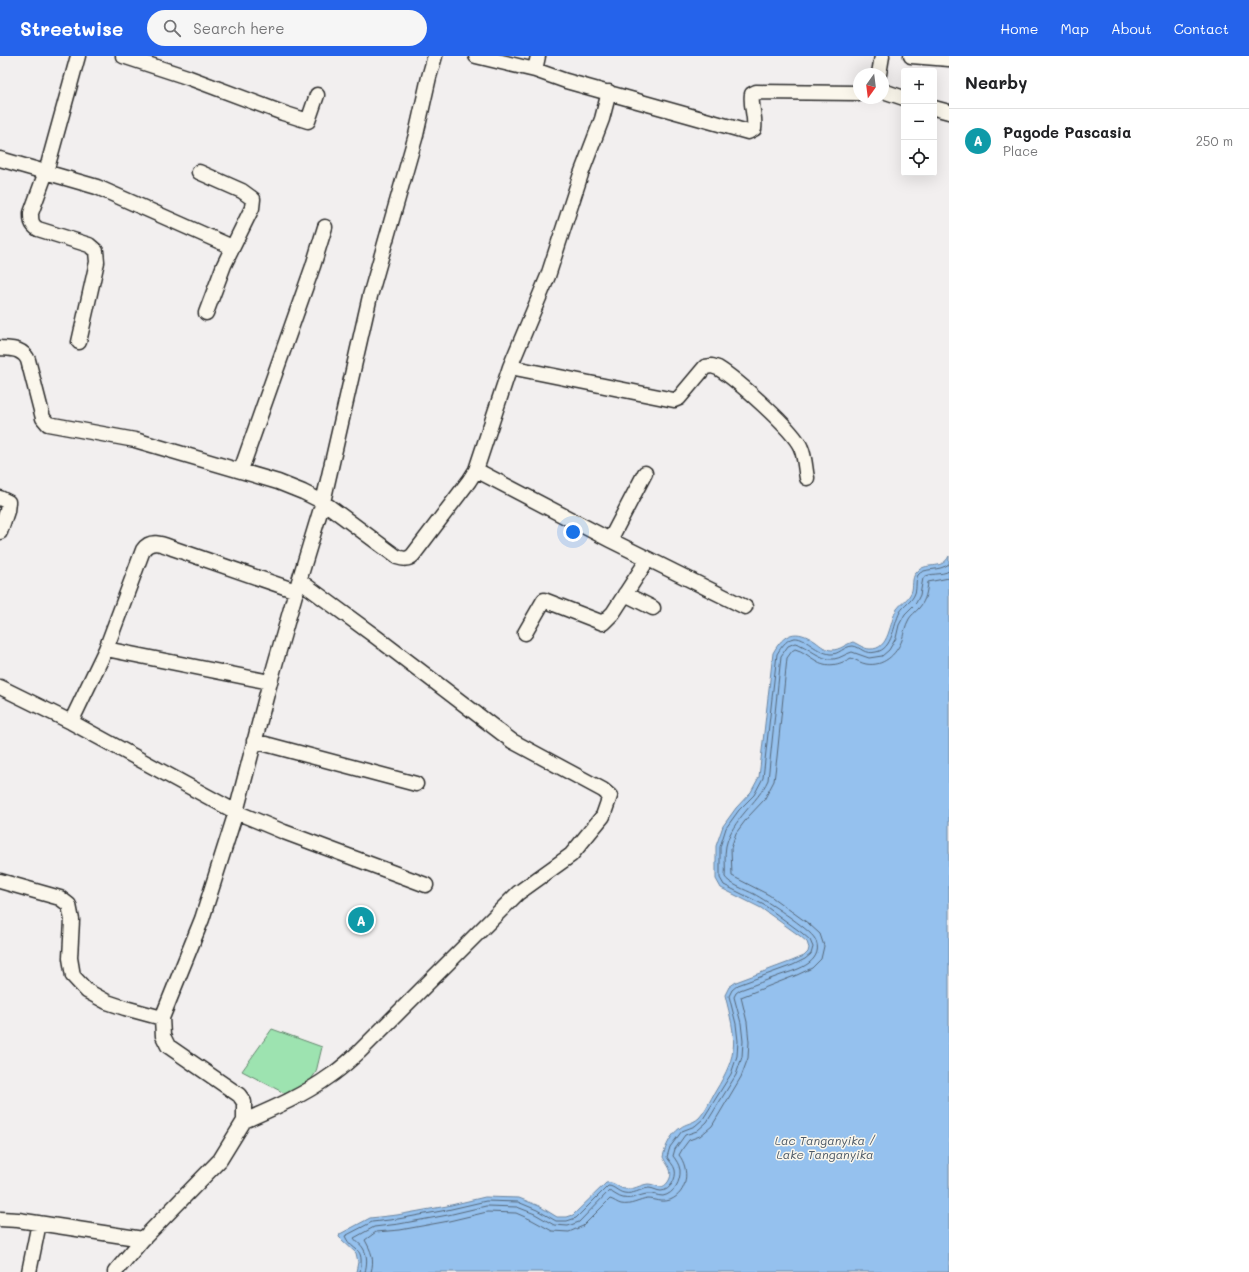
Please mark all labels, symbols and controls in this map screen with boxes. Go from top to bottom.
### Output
search box [147,10,427,46]
text: Streetwise [20,16,123,41]
icon: search [161,17,183,39]
text: Search here [193,18,285,38]
text: Home [1000,19,1038,38]
text: Map [1060,19,1089,38]
text: About [1111,19,1152,38]
text: Contact [1174,19,1229,38]
north arrow [853,68,889,104]
map controls [901,68,937,176]
button: + [901,68,937,104]
text: Nearby [965,71,1027,93]
button: − [901,104,937,140]
text: Pagode Pascasia [1003,122,1131,142]
text: A [973,132,983,149]
text: 250 m [1196,132,1233,149]
button: locate [901,140,937,176]
text: Place [1003,142,1038,159]
your location [563,522,583,542]
pin: A [348,905,374,935]
water label: Lac Tanganyika / Lake Tanganyika [775,1132,876,1162]

